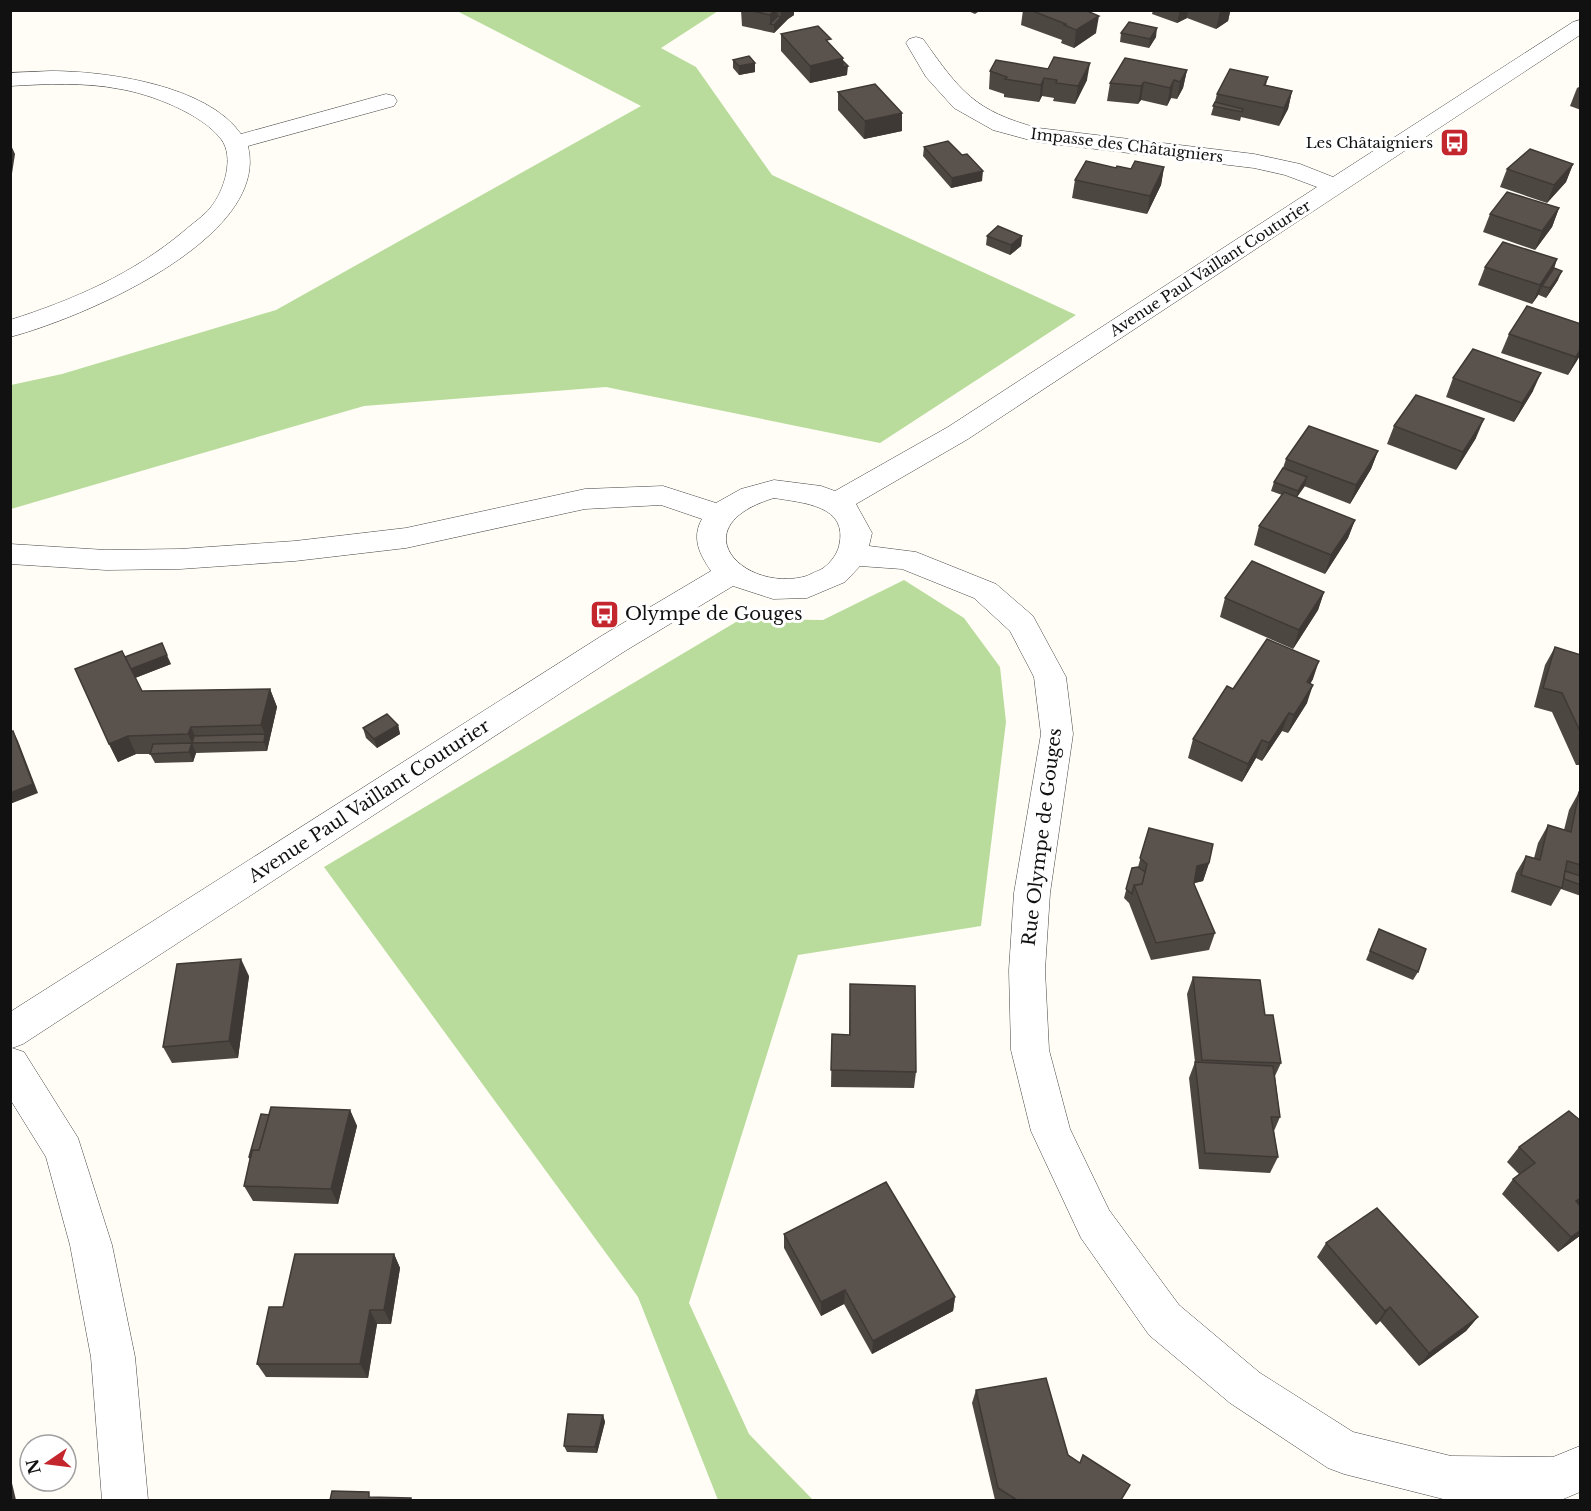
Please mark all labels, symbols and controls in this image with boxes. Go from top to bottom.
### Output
street label: Impasse des Châtaigniers [1030,124,1225,166]
bus stop icon: Les Châtaigniers [1438,126,1470,158]
place label: Les Châtaigniers [1306,133,1433,152]
street label: Avenue Paul Vaillant Couturier [1105,195,1315,341]
bus stop icon: Olympe de Gouges [588,598,620,630]
place label: Olympe de Gouges [625,603,802,625]
street label: Avenue Paul Vaillant Couturier [243,714,494,888]
street label: Rue Olympe de Gouges [1018,727,1066,947]
north arrow [18,1433,78,1493]
text: N [22,1457,45,1476]

